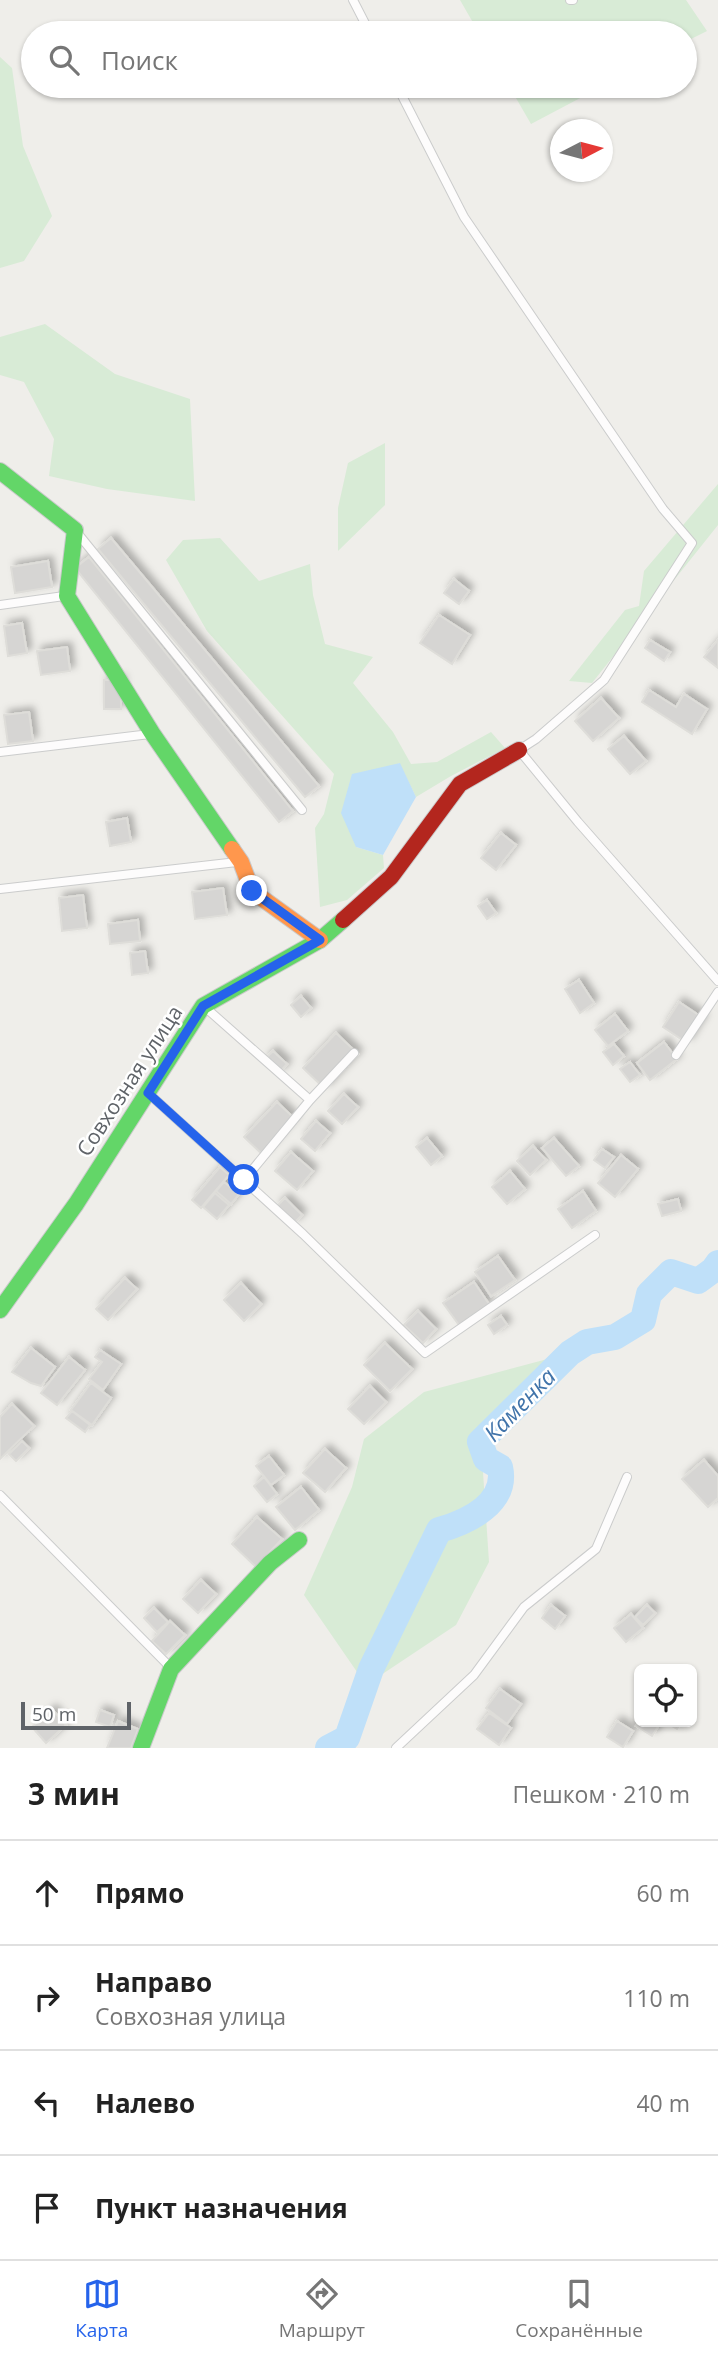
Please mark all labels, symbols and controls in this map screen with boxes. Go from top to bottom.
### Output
search box [21,21,697,98]
icon: search [45,41,83,79]
text: Поиск [101,42,178,78]
north arrow [550,119,613,182]
route end [236,875,267,906]
street label: Совхозная улица [70,1000,188,1161]
route start [228,1164,259,1195]
water label: Каменка [476,1360,562,1448]
map controls [634,1664,697,1727]
button: locate [634,1664,697,1727]
scale bar [21,1699,131,1731]
text: 50 m [32,1701,76,1727]
text: 3 мин [28,1773,120,1814]
text: Пешком · 210 m [513,1778,690,1810]
icon: ahead [28,1874,66,1912]
text: Прямо [95,1875,184,1911]
text: 60 m [636,1877,690,1909]
text: Направо [95,1964,212,2000]
icon: right [28,1979,66,2017]
text: 110 m [623,1982,690,2014]
text: Совхозная улица [95,2000,286,2032]
icon: left [28,2084,66,2122]
text: Налево [95,2085,195,2121]
text: 40 m [636,2087,690,2119]
icon: arrive [28,2189,66,2227]
text: Пункт назначения [95,2190,348,2226]
tab: Карта [75,2275,128,2343]
tab: Маршрут [279,2275,365,2343]
tab: Сохранённые [515,2275,643,2343]

